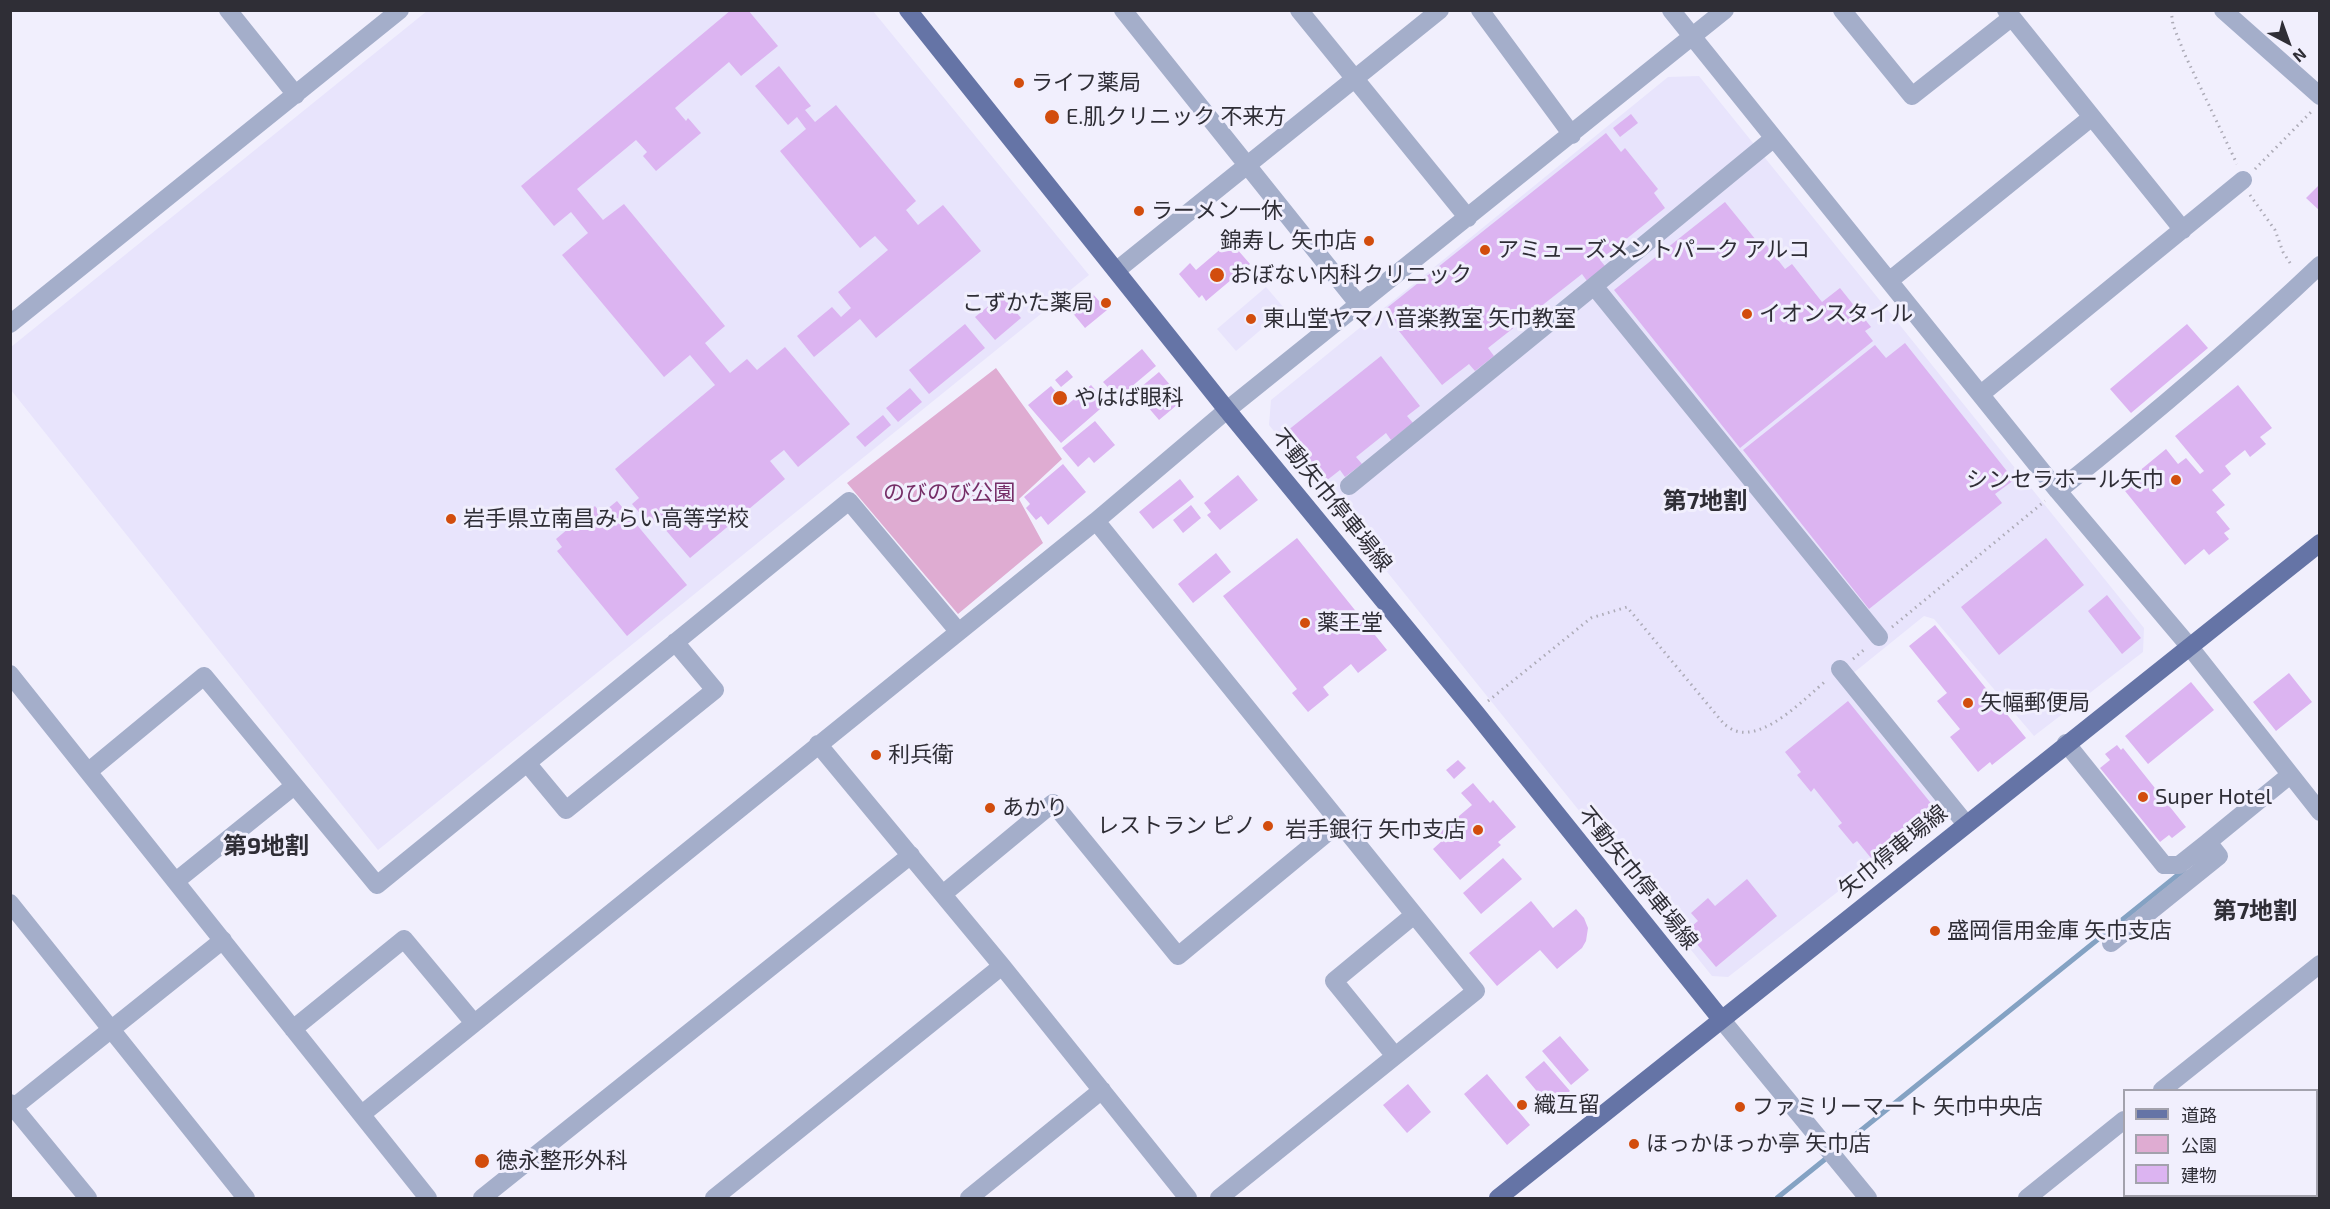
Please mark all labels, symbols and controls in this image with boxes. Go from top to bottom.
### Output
north arrow [2258,12,2318,72]
text: N [2290,45,2311,67]
place label: ライフ薬局 [1031,70,1141,96]
marker: ライフ薬局 [1012,76,1026,90]
place label: E.肌クリニック 不来方 [1066,104,1286,130]
marker: E.肌クリニック 不来方 [1043,108,1061,126]
place label: ラーメン一休 [1151,198,1283,224]
marker: ラーメン一休 [1132,204,1146,218]
place label: 錦寿し 矢巾店 [1220,228,1357,254]
marker: 錦寿し 矢巾店 [1362,234,1376,248]
place label: アミューズメントパーク アルコ [1497,237,1810,263]
marker: アミューズメントパーク アルコ [1478,243,1492,257]
place label: おぼない内科クリニック [1230,262,1472,288]
marker: おぼない内科クリニック [1208,266,1226,284]
place label: こずかた薬局 [962,290,1094,316]
marker: こずかた薬局 [1099,296,1113,310]
place label: イオンスタイル [1759,301,1913,327]
place label: 東山堂ヤマハ音楽教室 矢巾教室 [1263,306,1576,332]
marker: イオンスタイル [1740,307,1754,321]
marker: 東山堂ヤマハ音楽教室 矢巾教室 [1244,312,1258,326]
place label: やはば眼科 [1074,385,1184,411]
marker: やはば眼科 [1051,389,1069,407]
street label: 不動矢巾停車場線 [1266,423,1398,577]
place label: シンセラホール矢巾 [1966,467,2164,493]
marker: シンセラホール矢巾 [2169,473,2183,487]
park label: のびのび公園 [883,480,1015,506]
district label: 第7地割 [1663,487,1747,515]
place label: 岩手県立南昌みらい高等学校 [463,506,749,532]
marker: 岩手県立南昌みらい高等学校 [444,512,458,526]
place label: 薬王堂 [1317,610,1383,636]
marker: 薬王堂 [1298,616,1312,630]
place label: 矢幅郵便局 [1980,690,2090,716]
marker: 矢幅郵便局 [1961,696,1975,710]
place label: 利兵衛 [888,742,954,768]
marker: 利兵衛 [869,748,883,762]
place label: Super Hotel [2155,784,2272,810]
marker: Super Hotel [2136,790,2150,804]
place label: あかり [1002,795,1068,821]
street label: 矢巾停車場線 [1833,799,1953,903]
marker: あかり [983,801,997,815]
street label: 不動矢巾停車場線 [1572,801,1704,955]
place label: レストラン ピノ [1097,813,1256,839]
place label: 岩手銀行 矢巾支店 [1285,817,1466,843]
marker: レストラン ピノ [1261,819,1275,833]
marker: 岩手銀行 矢巾支店 [1471,823,1485,837]
district label: 第9地割 [223,832,309,860]
district label: 第7地割 [2213,897,2297,925]
place label: 盛岡信用金庫 矢巾支店 [1947,918,2172,944]
marker: 盛岡信用金庫 矢巾支店 [1928,924,1942,938]
legend [2123,1089,2318,1197]
place label: 織互留 [1534,1092,1600,1118]
place label: ファミリーマート 矢巾中央店 [1752,1094,2043,1120]
marker: 織互留 [1515,1098,1529,1112]
marker: ファミリーマート 矢巾中央店 [1733,1100,1747,1114]
text: 道路 [2181,1104,2217,1126]
place label: ほっかほっか亭 矢巾店 [1646,1131,1871,1157]
text: 公園 [2181,1134,2217,1156]
marker: ほっかほっか亭 矢巾店 [1627,1137,1641,1151]
place label: 徳永整形外科 [496,1148,628,1174]
marker: 徳永整形外科 [473,1152,491,1170]
text: 建物 [2181,1164,2217,1186]

